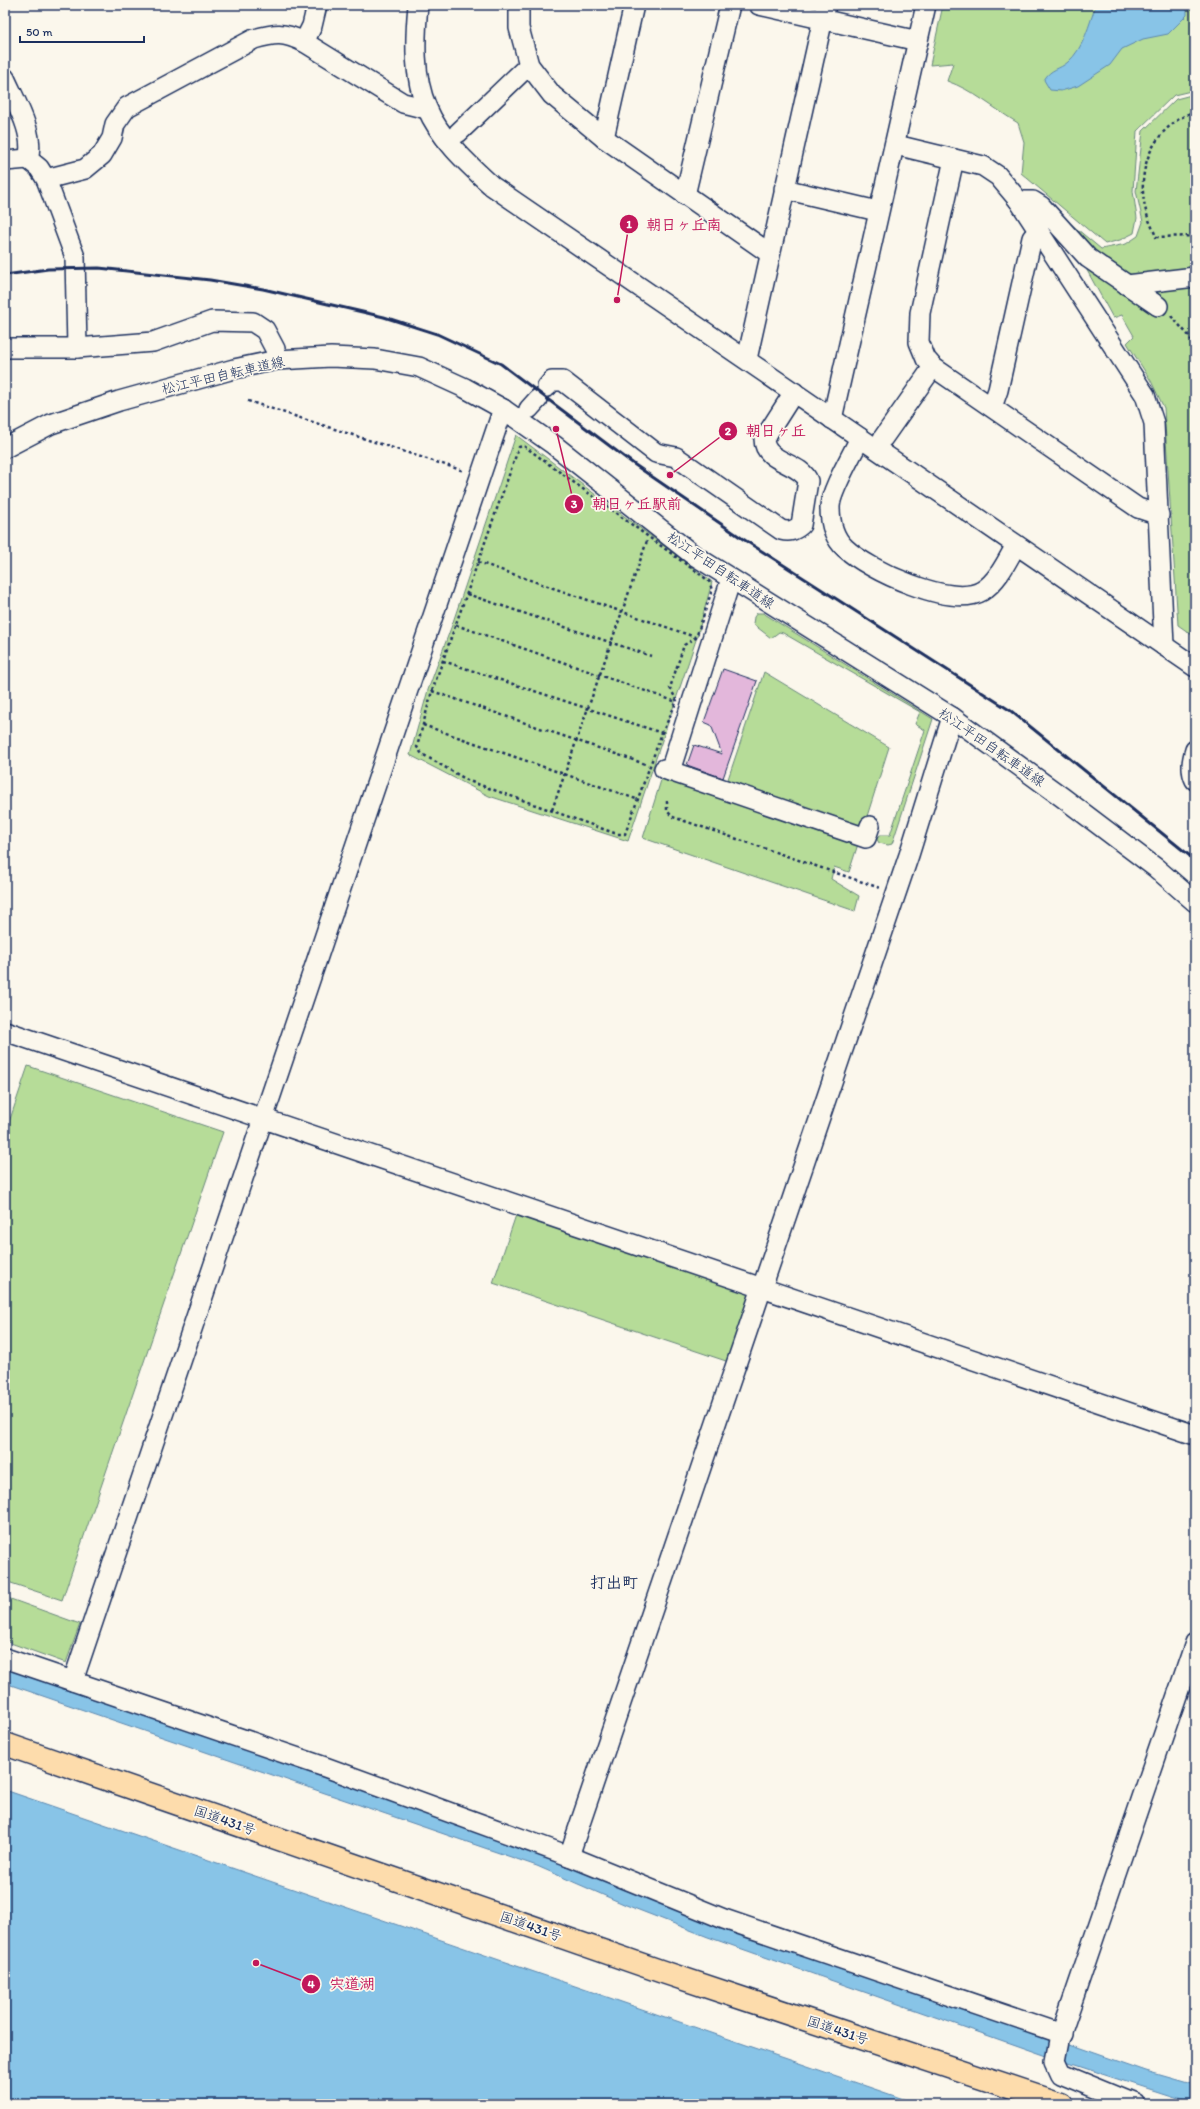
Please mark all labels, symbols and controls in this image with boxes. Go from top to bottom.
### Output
scale bar [20,18,144,44]
text: 50 m [26,25,52,39]
callout: 朝日ヶ丘南 [619,211,730,238]
text: 朝日ヶ丘南 [646,216,722,234]
text: 1 [626,217,632,231]
street label: 松江平田自転車道線 [160,353,286,398]
callout: 朝日ヶ丘 [718,417,814,444]
text: 朝日ヶ丘 [746,422,806,440]
text: 2 [725,424,732,438]
callout: 朝日ヶ丘駅前 [564,490,690,517]
text: 朝日ヶ丘駅前 [592,495,682,513]
text: 3 [571,497,578,511]
street label: 松江平田自転車道線 [664,528,778,613]
street label: 松江平田自転車道線 [935,704,1048,791]
district label: 打出町 [590,1573,638,1592]
street label: 国道431号 [192,1802,258,1839]
street label: 国道431号 [498,1908,564,1945]
callout: 宍道湖 [301,1971,382,1998]
text: 宍道湖 [329,1975,375,1993]
text: 4 [307,1977,315,1991]
street label: 国道431号 [805,2012,871,2049]

